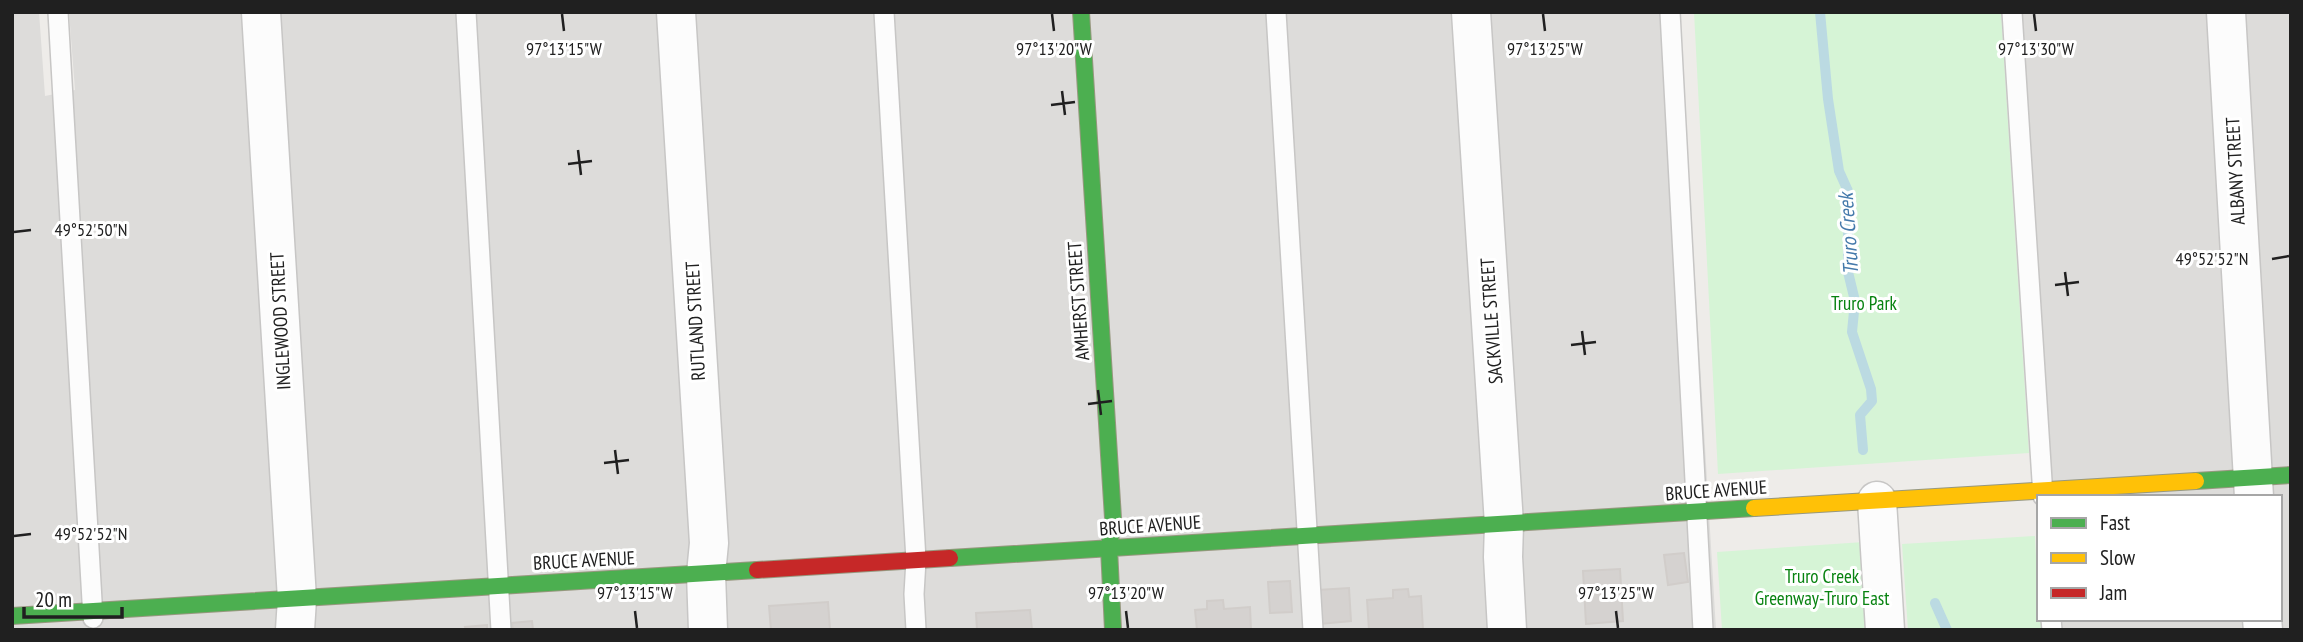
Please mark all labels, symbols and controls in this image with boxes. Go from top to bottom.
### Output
text: 97°13'15"W [526,37,602,60]
text: 97°13'20"W [1016,37,1092,60]
text: 97°13'25"W [1507,37,1583,60]
text: 97°13'30"W [1998,37,2074,60]
street label: ALBANY STREET [2220,116,2250,225]
water label: Truro Creek [1831,189,1864,276]
text: 49°52'50"N [55,218,127,241]
street label: AMHERST STREET [1062,240,1094,361]
text: 49°52'52"N [2176,247,2248,270]
street label: INGLEWOOD STREET [264,251,296,390]
street label: SACKVILLE STREET [1475,257,1507,385]
street label: RUTLAND STREET [680,260,710,381]
park label: Truro Park [1831,291,1898,315]
street label: BRUCE AVENUE [1664,474,1768,506]
legend [2037,495,2282,621]
street label: BRUCE AVENUE [1098,509,1202,541]
text: Fast [2100,509,2130,536]
text: 49°52'52"N [55,522,127,545]
text: Slow [2100,544,2136,571]
street label: BRUCE AVENUE [533,545,635,575]
park label: Truro Creek Greenway-Truro East [1755,564,1890,610]
scale bar [24,576,122,620]
text: Jam [2099,579,2127,606]
text: 97°13'15"W [597,581,673,604]
text: 97°13'20"W [1088,581,1164,604]
text: 97°13'25"W [1578,581,1654,604]
text: 20 m [35,586,72,613]

